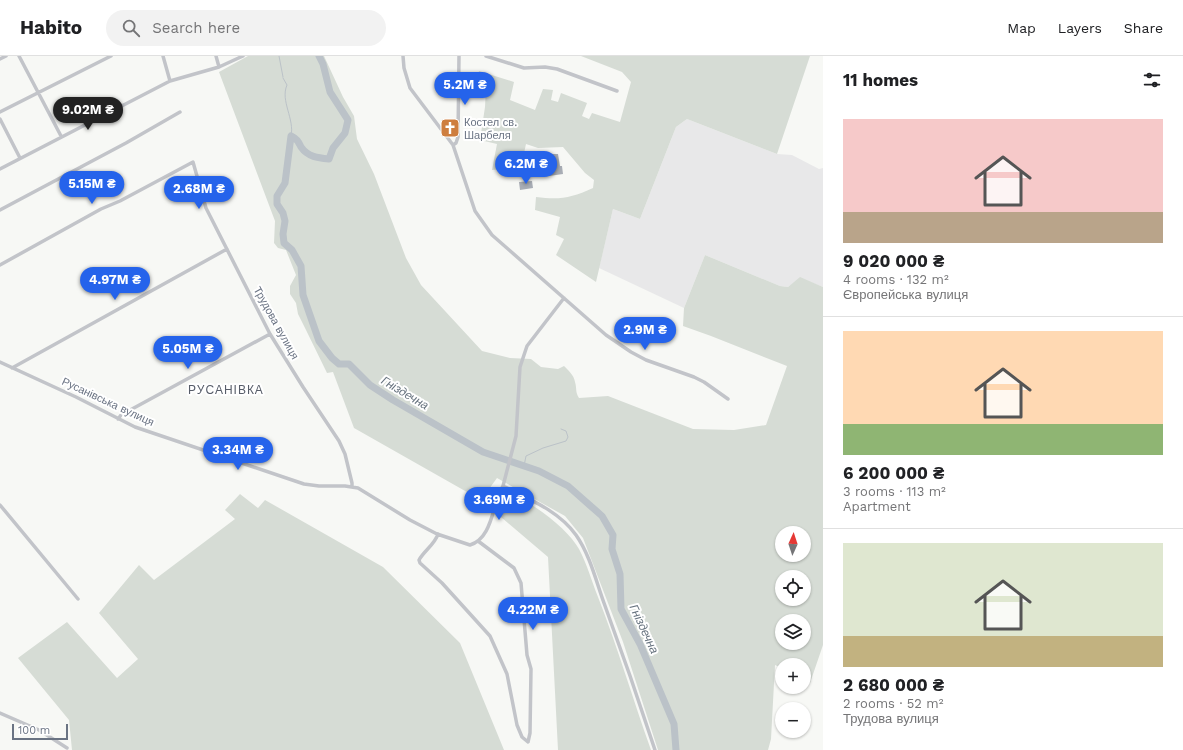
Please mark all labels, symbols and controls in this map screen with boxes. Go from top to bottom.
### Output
search box [106,10,386,46]
text: Habito [20,16,82,39]
icon: search [120,17,142,39]
text: Search here [152,19,240,37]
text: Map [1007,20,1036,36]
text: Layers [1058,20,1102,36]
text: Share [1124,20,1163,36]
icon: filters [1141,69,1163,91]
text: 11 homes [843,70,918,90]
pin: 5.2M ₴ [432,72,498,106]
text: 5.2M ₴ [443,77,487,92]
pin: 9.02M ₴ [51,97,125,131]
text: 9.02M ₴ [62,102,114,117]
place label: Костел св. Шарбеля [464,116,517,142]
church icon: Костел св. Шарбеля [439,117,461,139]
icon: home [967,145,1039,217]
pin: 6.2M ₴ [493,151,559,185]
text: 6.2M ₴ [504,156,548,171]
pin: 5.15M ₴ [55,171,129,205]
text: 5.15M ₴ [68,176,116,191]
pin: 2.68M ₴ [162,176,236,210]
text: 2.68M ₴ [173,181,225,196]
text: 9 020 000 ₴ [843,251,944,271]
pin: 4.97M ₴ [78,267,152,301]
text: 4.97M ₴ [89,272,141,287]
text: 4 rooms · 132 m² [843,272,949,287]
street label: Трудова вулиця [251,284,301,362]
text: Європейська вулиця [843,287,968,302]
pin: 2.9M ₴ [612,317,678,351]
text: 2.9M ₴ [623,322,667,337]
pin: 5.05M ₴ [151,336,225,370]
text: 5.05M ₴ [162,341,214,356]
icon: home [967,357,1039,429]
water label: Гніздечна [379,373,432,413]
street label: Русанівська вулиця [60,375,156,429]
district label: РУСАНІВКА [188,383,264,397]
pin: 3.34M ₴ [201,437,275,471]
text: 3.34M ₴ [212,442,264,457]
text: 6 200 000 ₴ [843,463,944,483]
text: 3 rooms · 113 m² [843,484,946,499]
pin: 3.69M ₴ [462,487,536,521]
text: 3.69M ₴ [473,492,525,507]
text: Apartment [843,499,911,514]
north arrow [775,526,811,562]
map controls [775,526,811,738]
icon: home [967,569,1039,641]
button: locate [775,570,811,606]
pin: 4.22M ₴ [496,597,570,631]
text: 4.22M ₴ [507,602,559,617]
water label: Гніздечна [626,602,662,656]
button: layers [775,614,811,650]
button: + [775,658,811,694]
text: 2 680 000 ₴ [843,675,944,695]
text: 2 rooms · 52 m² [843,696,943,711]
button: − [775,702,811,738]
text: Трудова вулиця [843,711,939,726]
scale bar [12,722,68,741]
text: 100 m [18,724,50,737]

